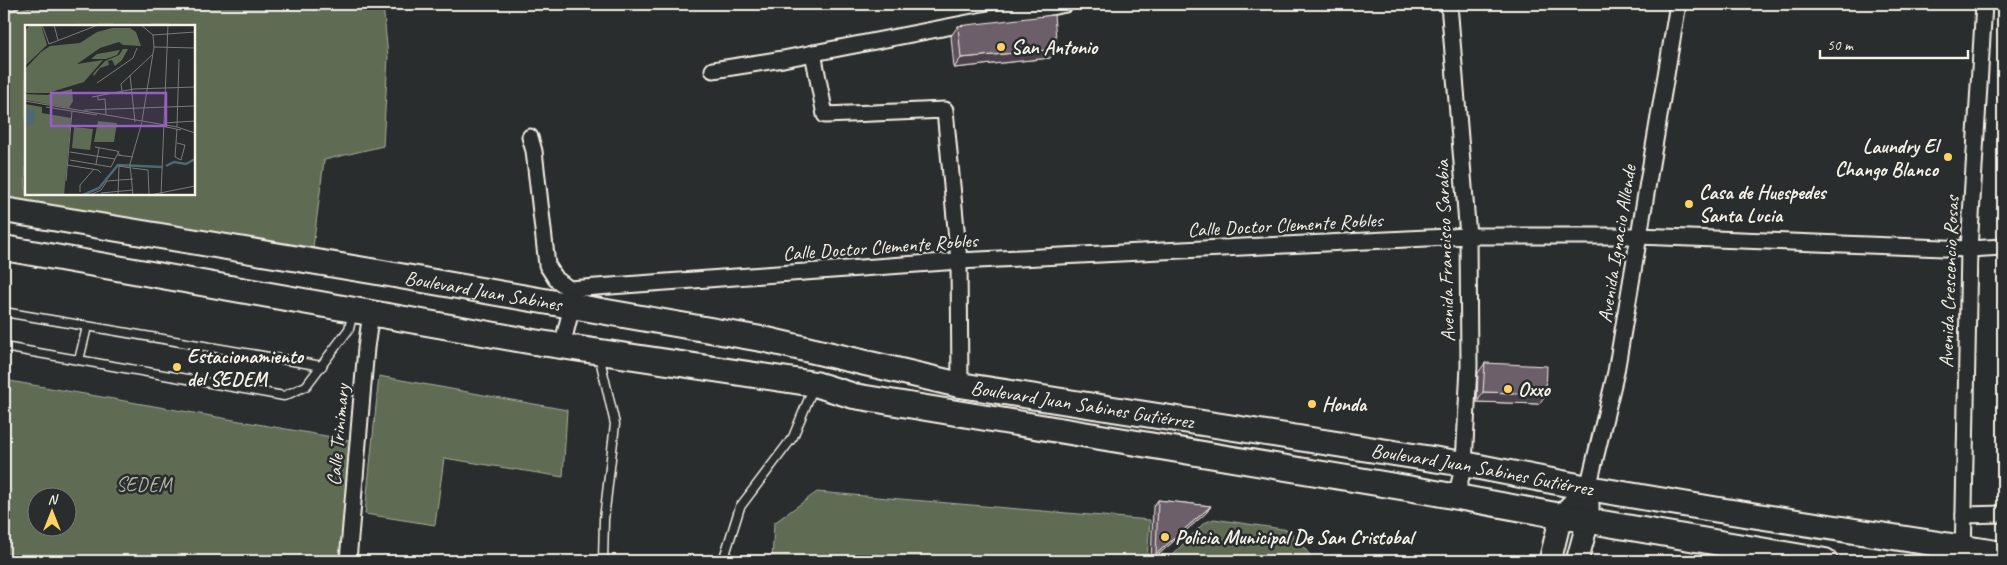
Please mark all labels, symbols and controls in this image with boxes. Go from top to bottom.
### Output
inset map [25,25,195,195]
scale bar [1820,28,1967,60]
place label: San Antonio [1011,35,1099,60]
text: 50 m [1827,36,1854,55]
marker: San Antonio [995,41,1007,53]
place label: Laundry El Chango Blanco [1835,134,1941,182]
marker: Laundry El Chango Blanco [1942,151,1954,163]
street label: Avenida Francisco Sarabia [1429,158,1461,342]
street label: Avenida Ignacio Allende [1592,162,1642,325]
place label: Casa de Huespedes Santa Lucia [1699,180,1828,228]
street label: Avenida Crescencio Rosas [1934,194,1965,368]
marker: Casa de Huespedes Santa Lucia [1683,198,1695,210]
street label: Calle Doctor Clemente Robles [1187,207,1385,243]
street label: Calle Doctor Clemente Robles [782,228,980,266]
street label: Boulevard Juan Sabines [403,265,566,317]
place label: Estacionamiento del SEDEM [187,344,305,392]
marker: Estacionamiento del SEDEM [171,361,183,373]
street label: Boulevard Juan Sabines Gutiérrez [969,374,1197,434]
place label: Oxxo [1518,377,1551,402]
street label: Calle Trinimary [321,381,355,487]
marker: Oxxo [1502,383,1514,395]
place label: Honda [1322,392,1368,417]
marker: Honda [1306,398,1318,410]
street label: Boulevard Juan Sabines Gutiérrez [1369,437,1597,501]
park label: SEDEM [116,472,174,497]
north arrow [28,488,78,538]
text: N [48,491,59,508]
place label: Policia Municipal De San Cristobal [1175,525,1416,550]
marker: Policia Municipal De San Cristobal [1159,531,1171,543]

